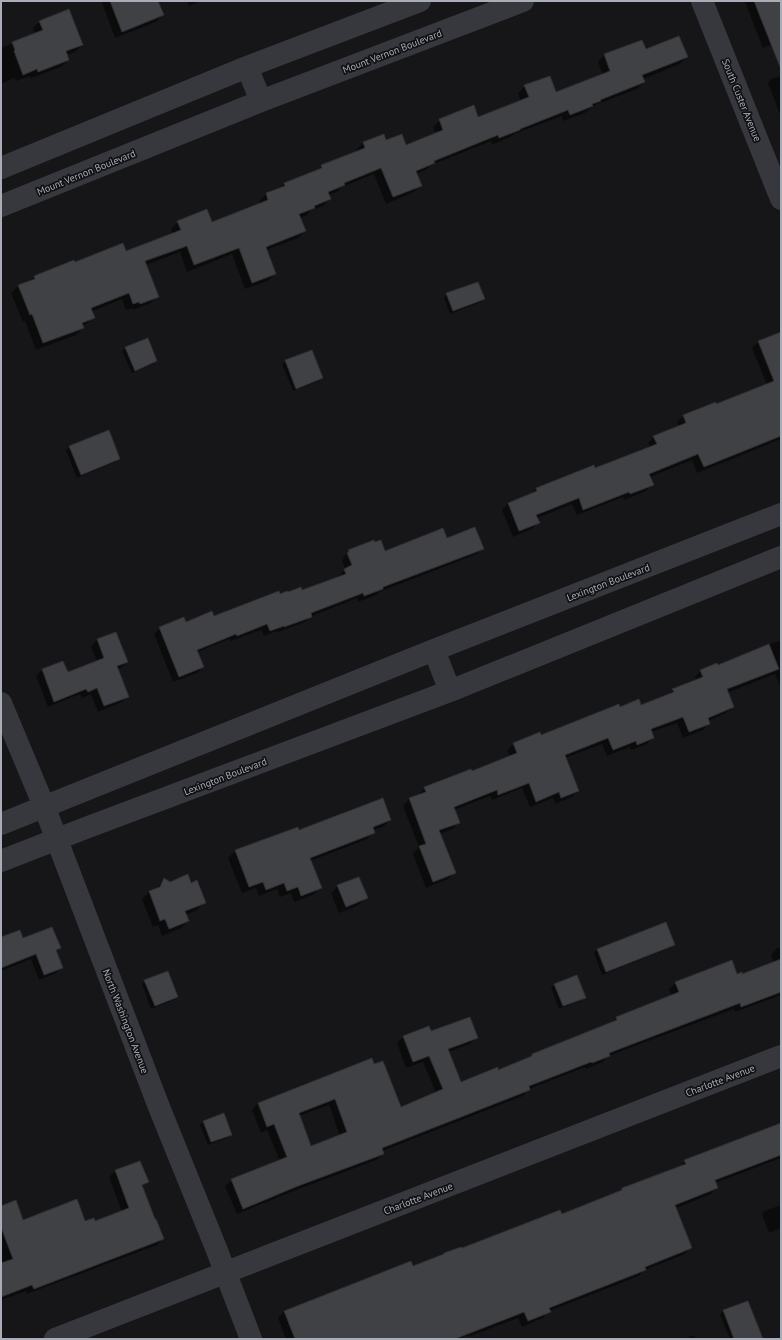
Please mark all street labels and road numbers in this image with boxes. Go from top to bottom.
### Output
street label: Mount Vernon Boulevard [341,27,444,76]
street label: South Custer Avenue [719,57,764,143]
street label: Mount Vernon Boulevard [35,147,137,198]
street label: Lexington Boulevard [565,561,651,604]
street label: Lexington Boulevard [182,755,268,798]
street label: North Washington Avenue [100,967,151,1075]
street label: Charlotte Avenue [684,1061,757,1100]
street label: Charlotte Avenue [382,1179,455,1218]

